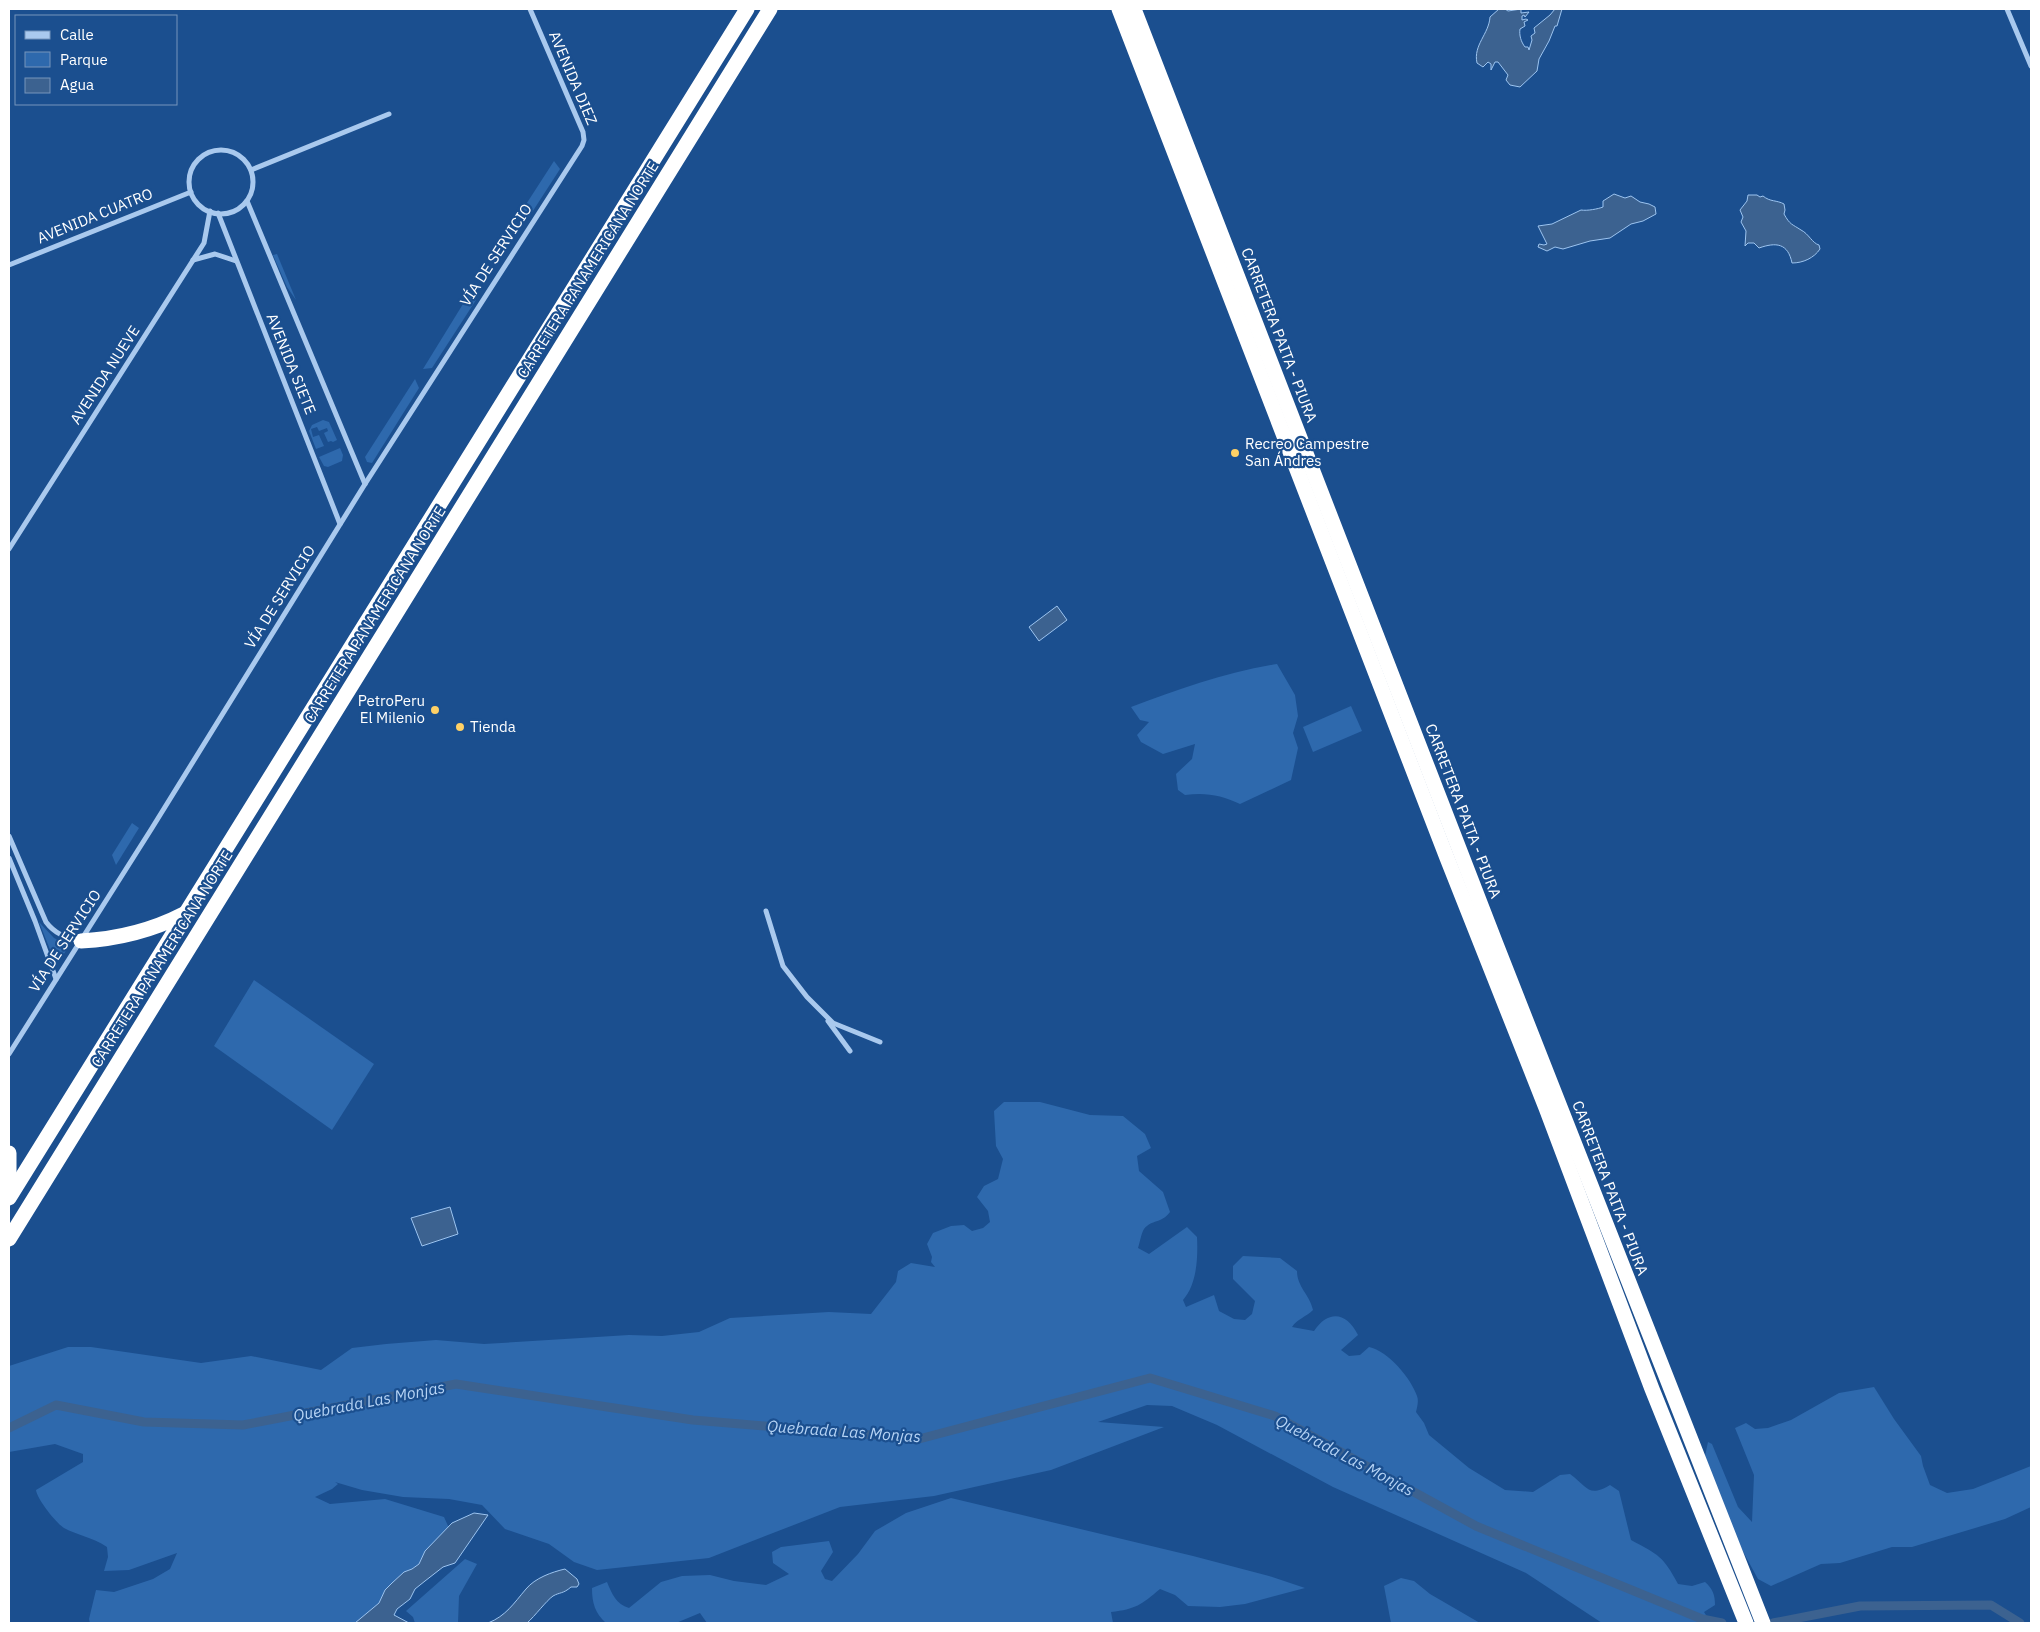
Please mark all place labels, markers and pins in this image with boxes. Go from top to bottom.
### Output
place label: Recreo Campestre San Ándres [1245,434,1369,470]
marker: Recreo Campestre San Ándres [1229,447,1241,459]
place label: PetroPeru El Milenio [358,691,425,727]
marker: PetroPeru El Milenio [429,704,441,716]
place label: Tienda [470,717,516,736]
marker: Tienda [454,721,466,733]

